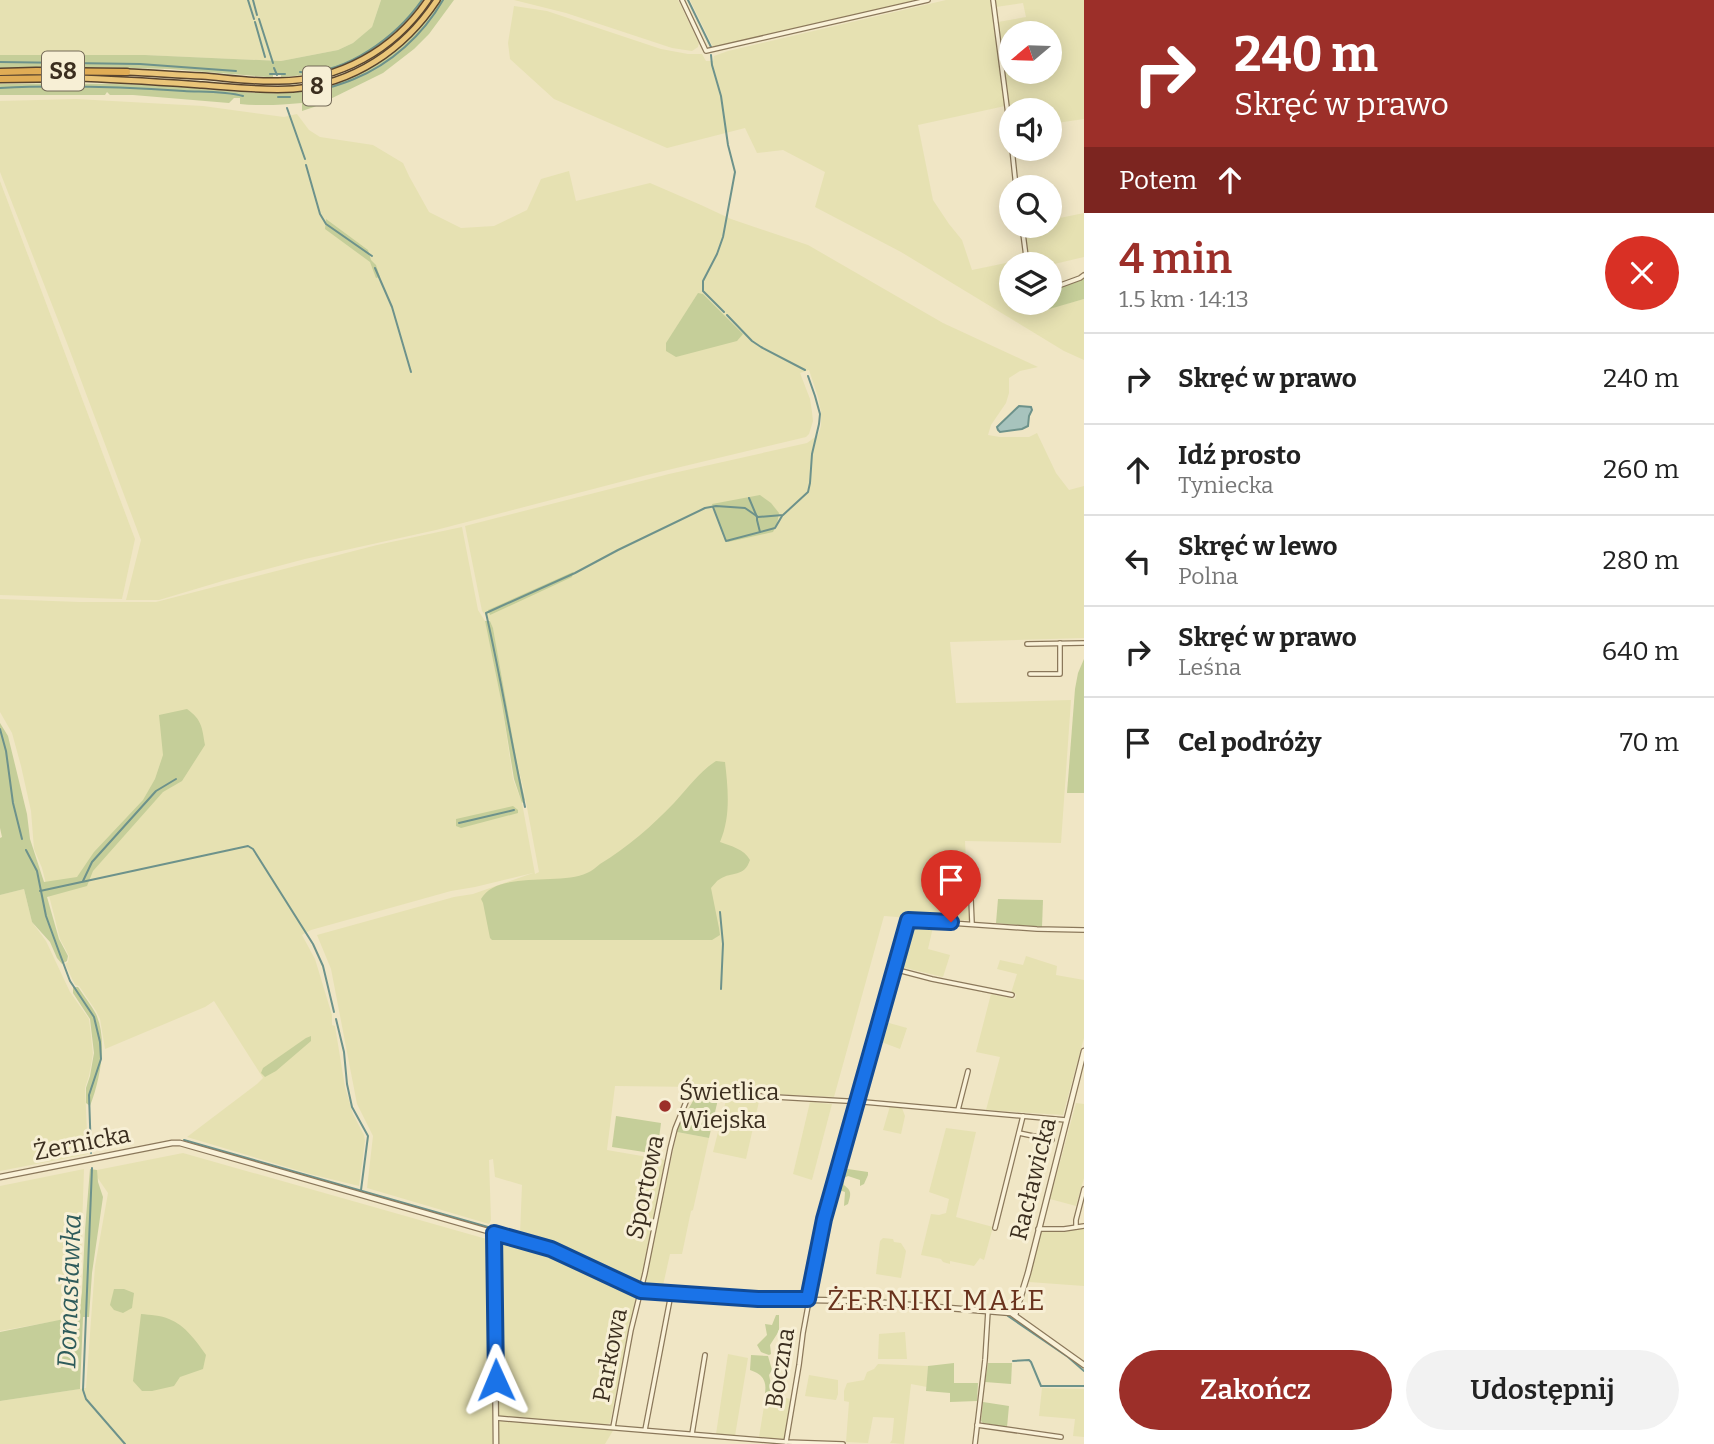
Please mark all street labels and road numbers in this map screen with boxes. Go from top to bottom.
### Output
road number: S8 [42,52,84,90]
road number: 8 [303,66,331,106]
street label: Racławicka [1004,1115,1062,1243]
street label: Żernicka [31,1120,133,1166]
street label: Sportowa [620,1132,670,1242]
street label: Parkowa [587,1306,633,1404]
street label: Boczna [760,1326,800,1410]

